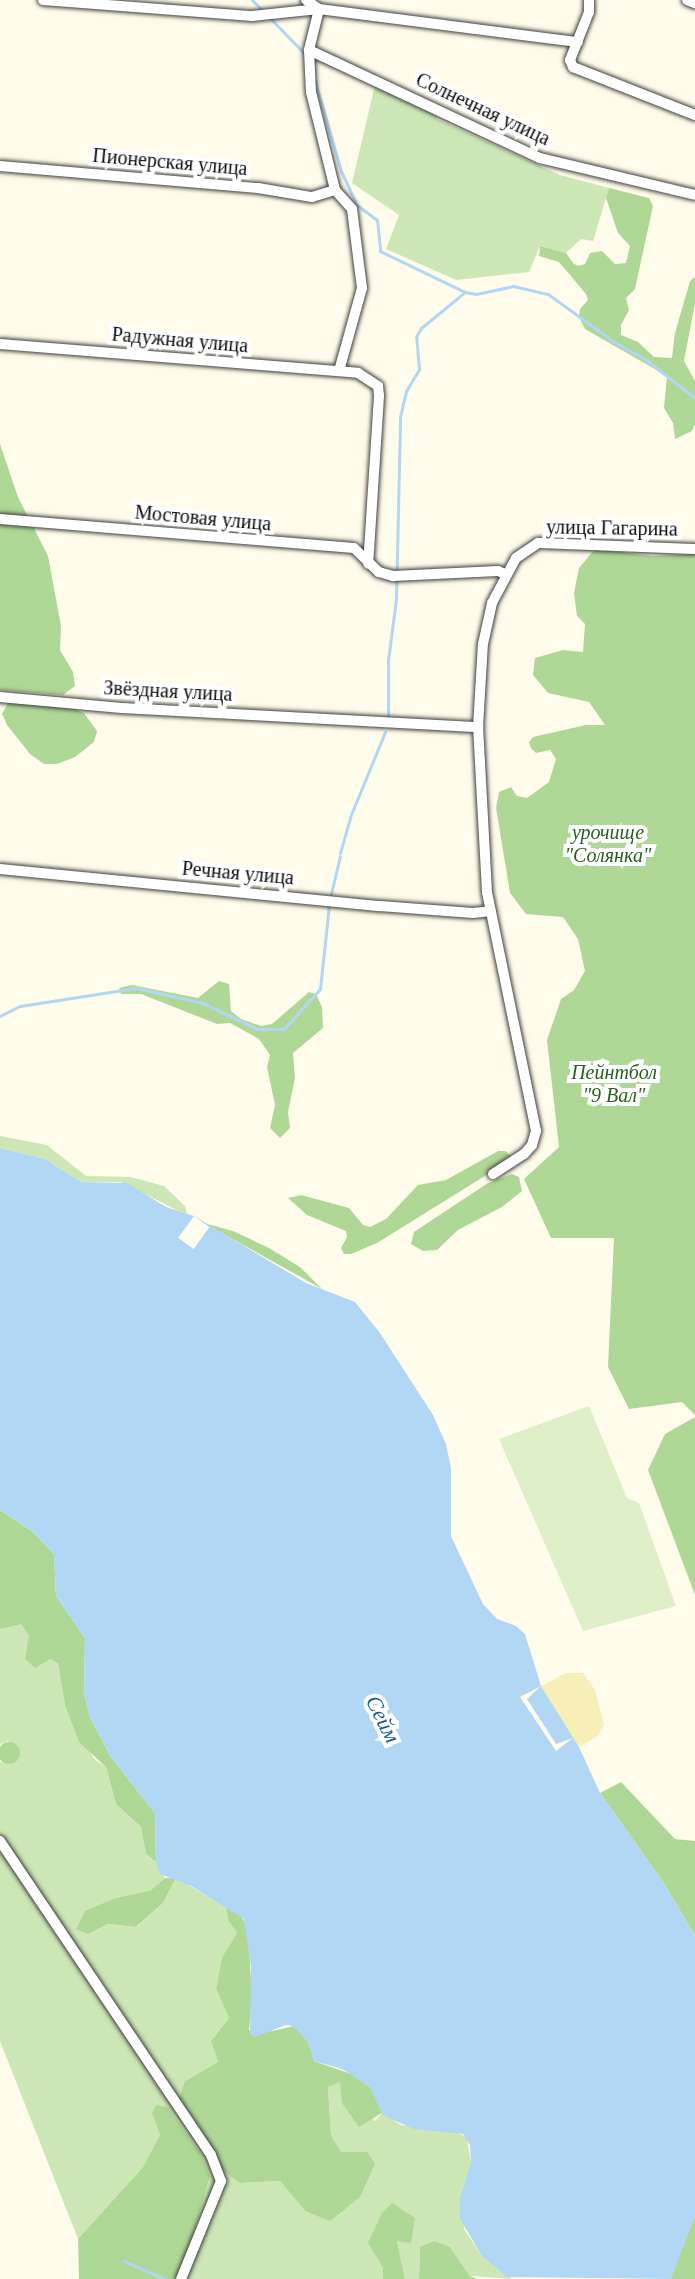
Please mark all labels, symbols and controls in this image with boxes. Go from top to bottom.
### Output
street label: Солнечная улица [412,67,554,151]
street label: Пионерская улица [92,143,248,181]
street label: Радужная улица [111,322,249,358]
street label: Мостовая улица [134,500,272,536]
street label: улица Гагарина [546,515,678,541]
street label: Звёздная улица [103,676,233,706]
park label: урочище "Солянка" [565,821,651,868]
street label: Речная улица [181,856,295,890]
park label: Пейнтбол "9 Вал" [571,1061,657,1108]
water label: Сейм [360,1691,406,1747]

